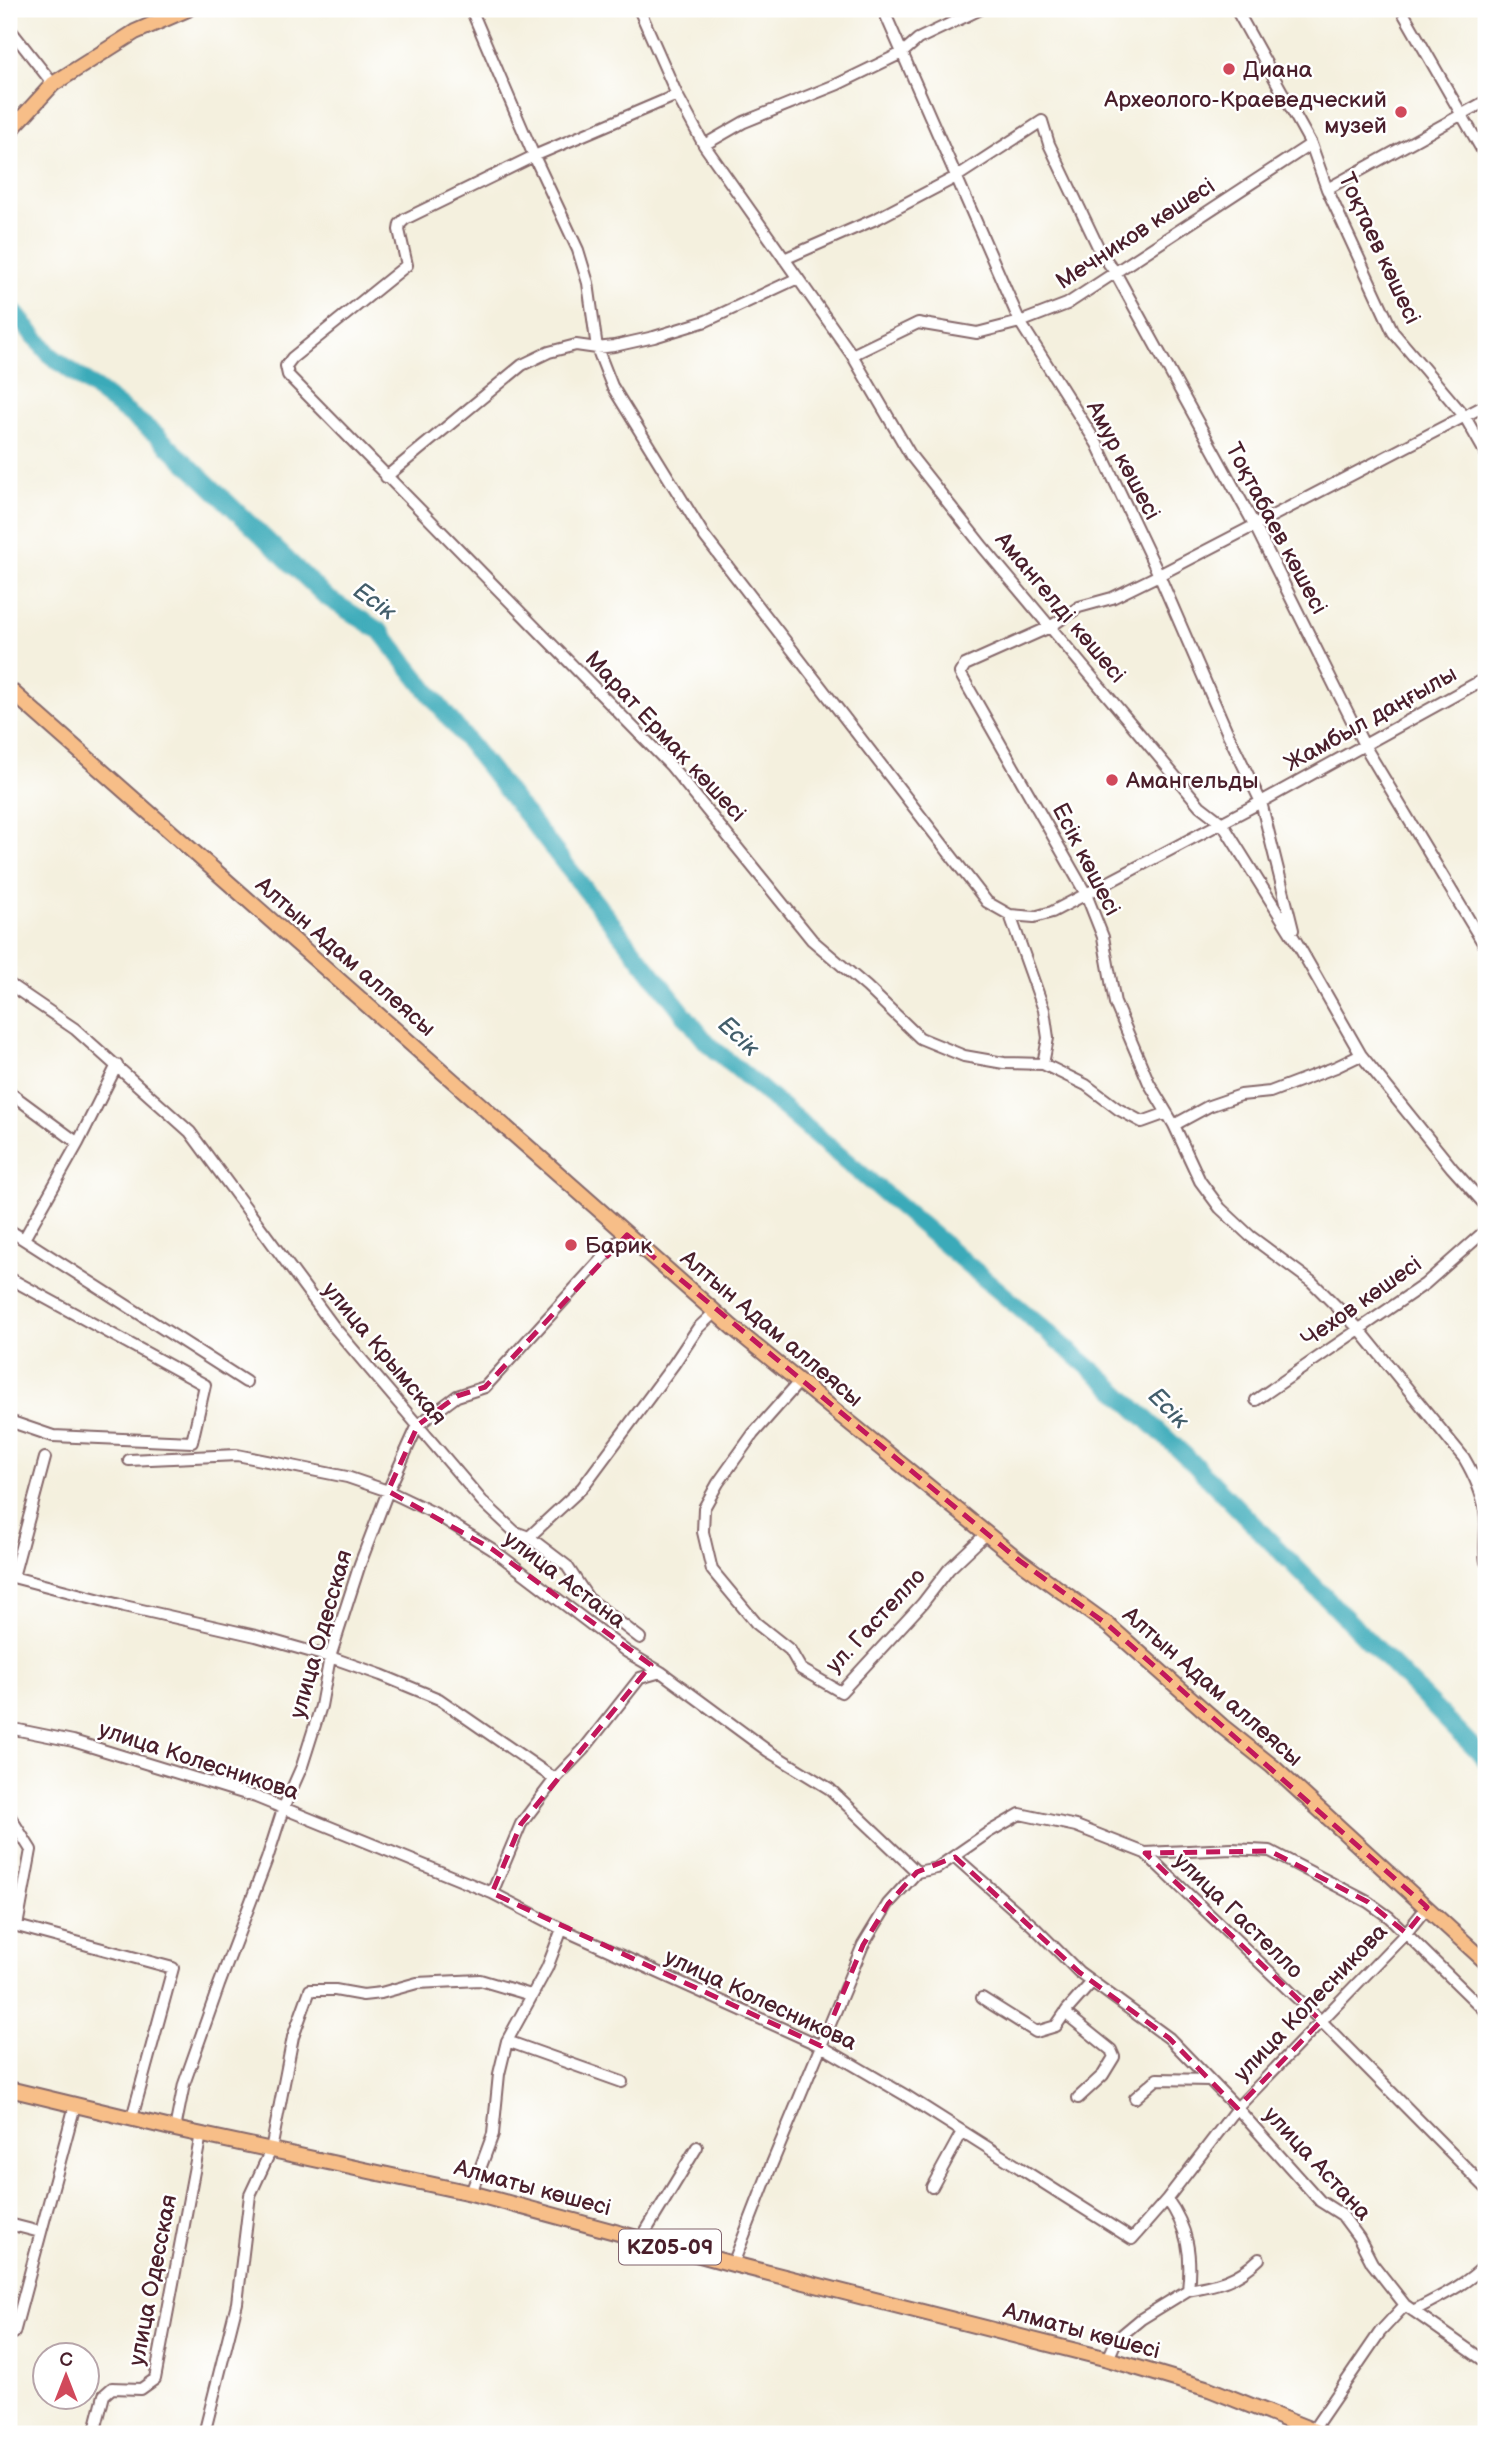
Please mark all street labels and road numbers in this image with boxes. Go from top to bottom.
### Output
street label: Тоқтаев көшесі [1332,168,1426,329]
street label: Мечников көшесі [1051,172,1220,296]
street label: Амур көшесі [1080,395,1166,525]
street label: Тоқтабаев көшесі [1219,438,1333,619]
street label: Амангелді көшесі [988,526,1132,689]
street label: Марат Ермак көшесі [579,645,752,828]
street label: Жамбыл даңғылы [1279,660,1462,778]
street label: Есік көшесі [1046,799,1126,920]
street label: Алтын Адам аллеясы [249,870,441,1043]
street label: Алтын Адам аллеясы [674,1244,868,1413]
street label: Чехов көшесі [1296,1250,1427,1354]
street label: улица Крымская [316,1276,452,1431]
street label: улица Астана [498,1525,631,1635]
street label: улица Одесская [284,1547,358,1722]
street label: ул. Гастелло [820,1562,932,1679]
street label: Алтын Адам аллеясы [1116,1600,1308,1773]
street label: улица Колесникова [95,1715,303,1807]
street label: улица Гастелло [1168,1847,1309,1985]
street label: улица Колесникова [1228,1918,1394,2088]
street label: улица Колесникова [660,1943,862,2057]
street label: улица Астана [1257,2101,1377,2227]
street label: Алматы көшесі [450,2153,614,2222]
street label: улица Одесская [123,2192,183,2368]
road number: KZ05-09 [619,2230,721,2264]
street label: Алматы көшесі [999,2296,1163,2365]

